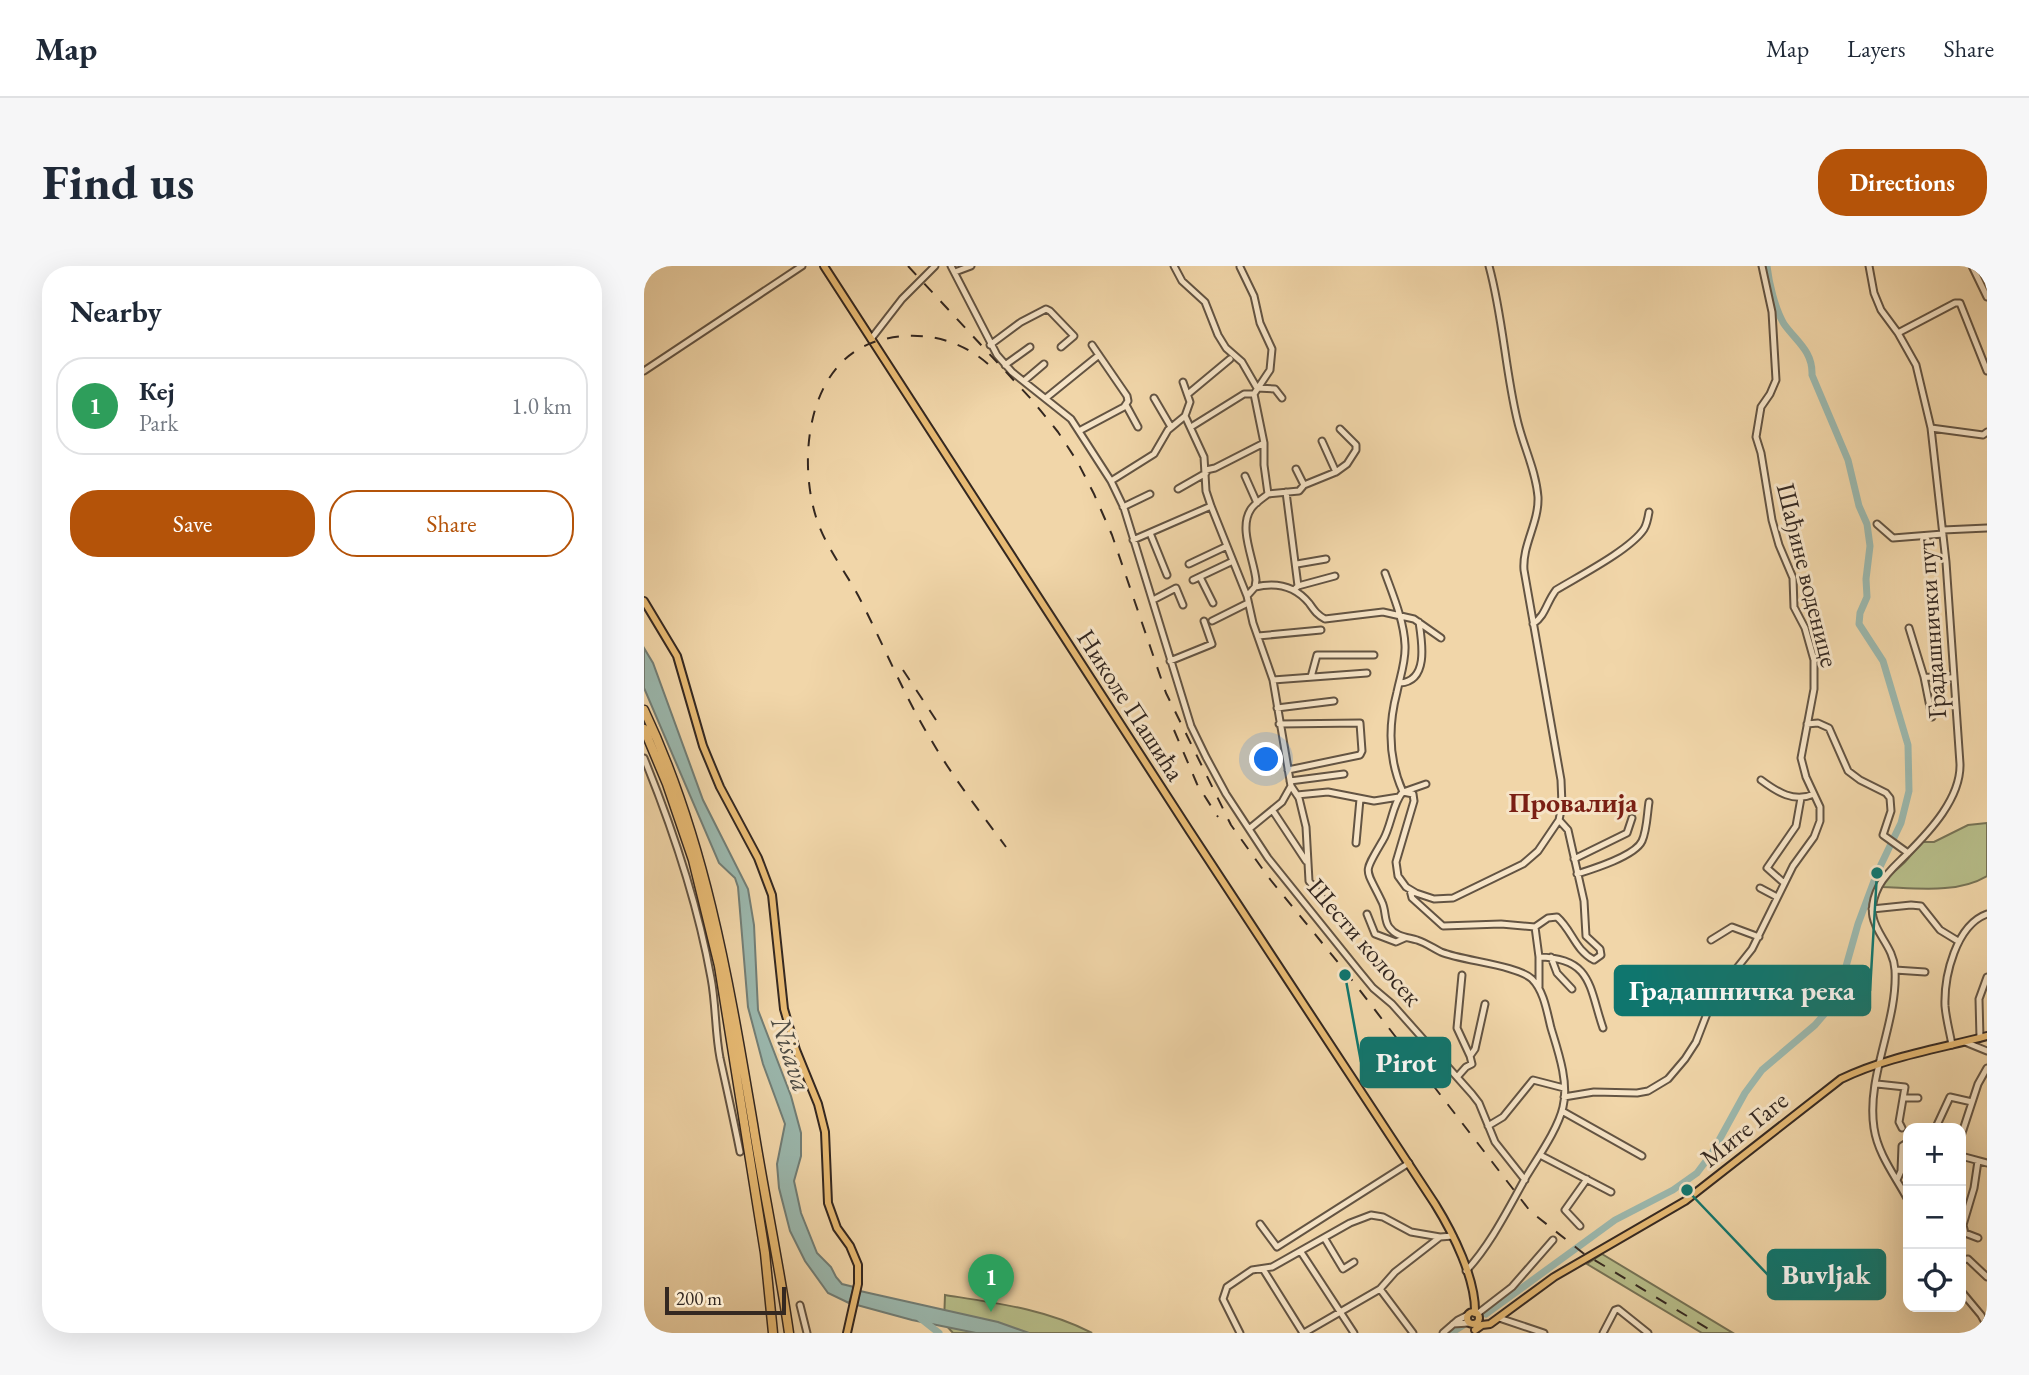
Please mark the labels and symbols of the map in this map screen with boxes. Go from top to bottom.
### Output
street label: Шађине воденице [1769,479,1847,671]
street label: Градашнички пут [1908,538,1954,720]
street label: Николе Пашића [1069,623,1193,788]
your location [1249,742,1283,776]
district label: Провалија [1508,784,1638,820]
street label: Шести колосек [1300,871,1430,1014]
callout: Градашничка река [1615,966,1870,1015]
text: Градашничка река [1629,972,1856,1008]
water label: Nisava [763,1011,821,1096]
callout: Pirot [1361,1038,1450,1087]
text: Pirot [1376,1044,1437,1080]
street label: Мите Гаге [1693,1083,1795,1175]
callout: Buvljak [1768,1250,1885,1299]
pin: 1 [968,1254,1014,1312]
text: Buvljak [1781,1256,1871,1292]
scale bar [665,1284,786,1316]

